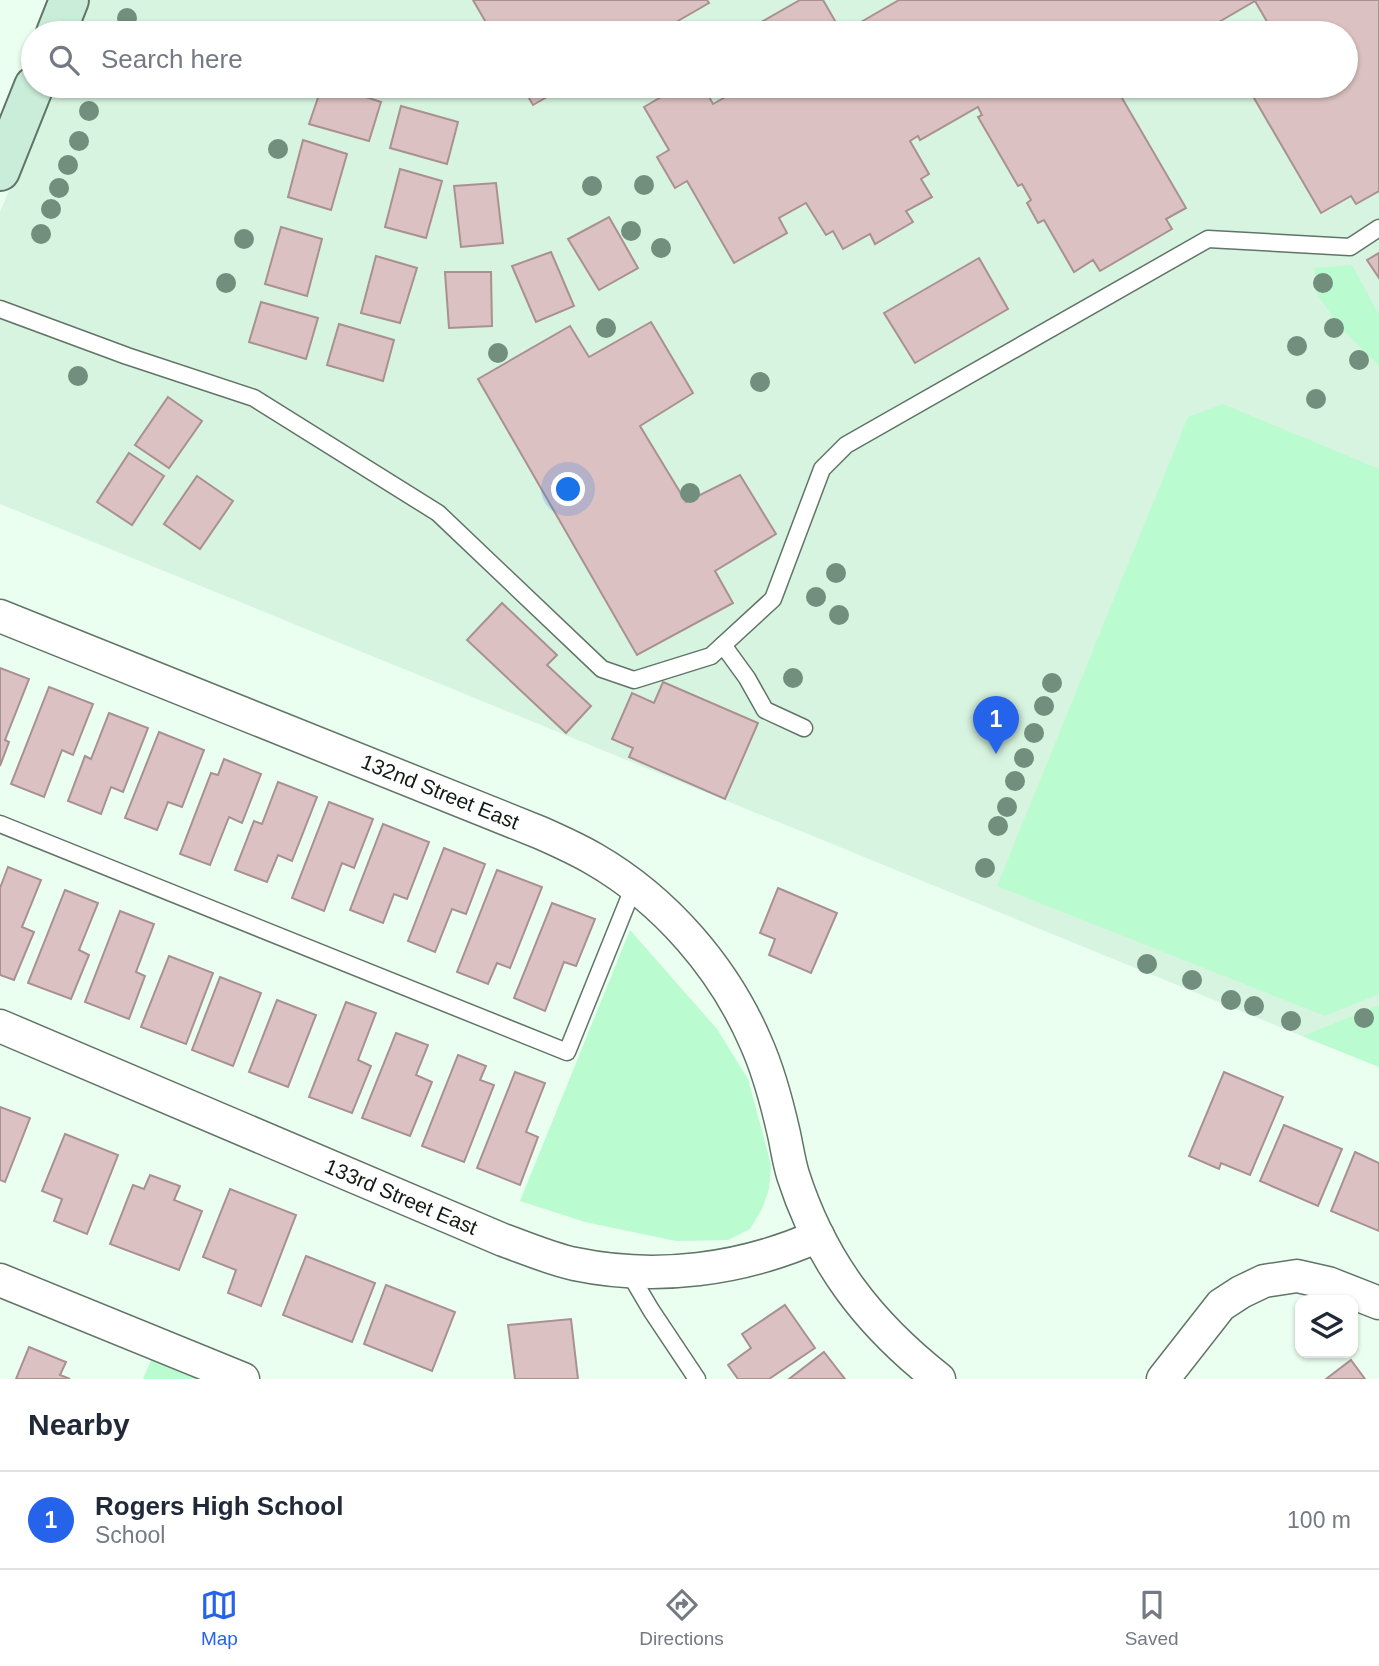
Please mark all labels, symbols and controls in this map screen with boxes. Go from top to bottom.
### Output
search box [21,21,1358,98]
icon: search [45,41,83,79]
text: Search here [101,44,243,74]
your location [551,472,585,506]
pin: 1 [973,696,1019,754]
street label: 132nd Street East [358,749,523,834]
street label: 133rd Street East [321,1154,481,1239]
map controls [1295,1295,1358,1358]
button: layers [1295,1295,1358,1358]
text: Nearby [28,1408,130,1441]
text: Rogers High School [95,1491,343,1521]
text: 1 [45,1507,57,1533]
text: 100 m [1287,1507,1351,1533]
text: School [95,1522,165,1548]
tab: Map [200,1586,238,1650]
tab: Directions [639,1586,724,1650]
tab: Saved [1125,1586,1179,1650]

